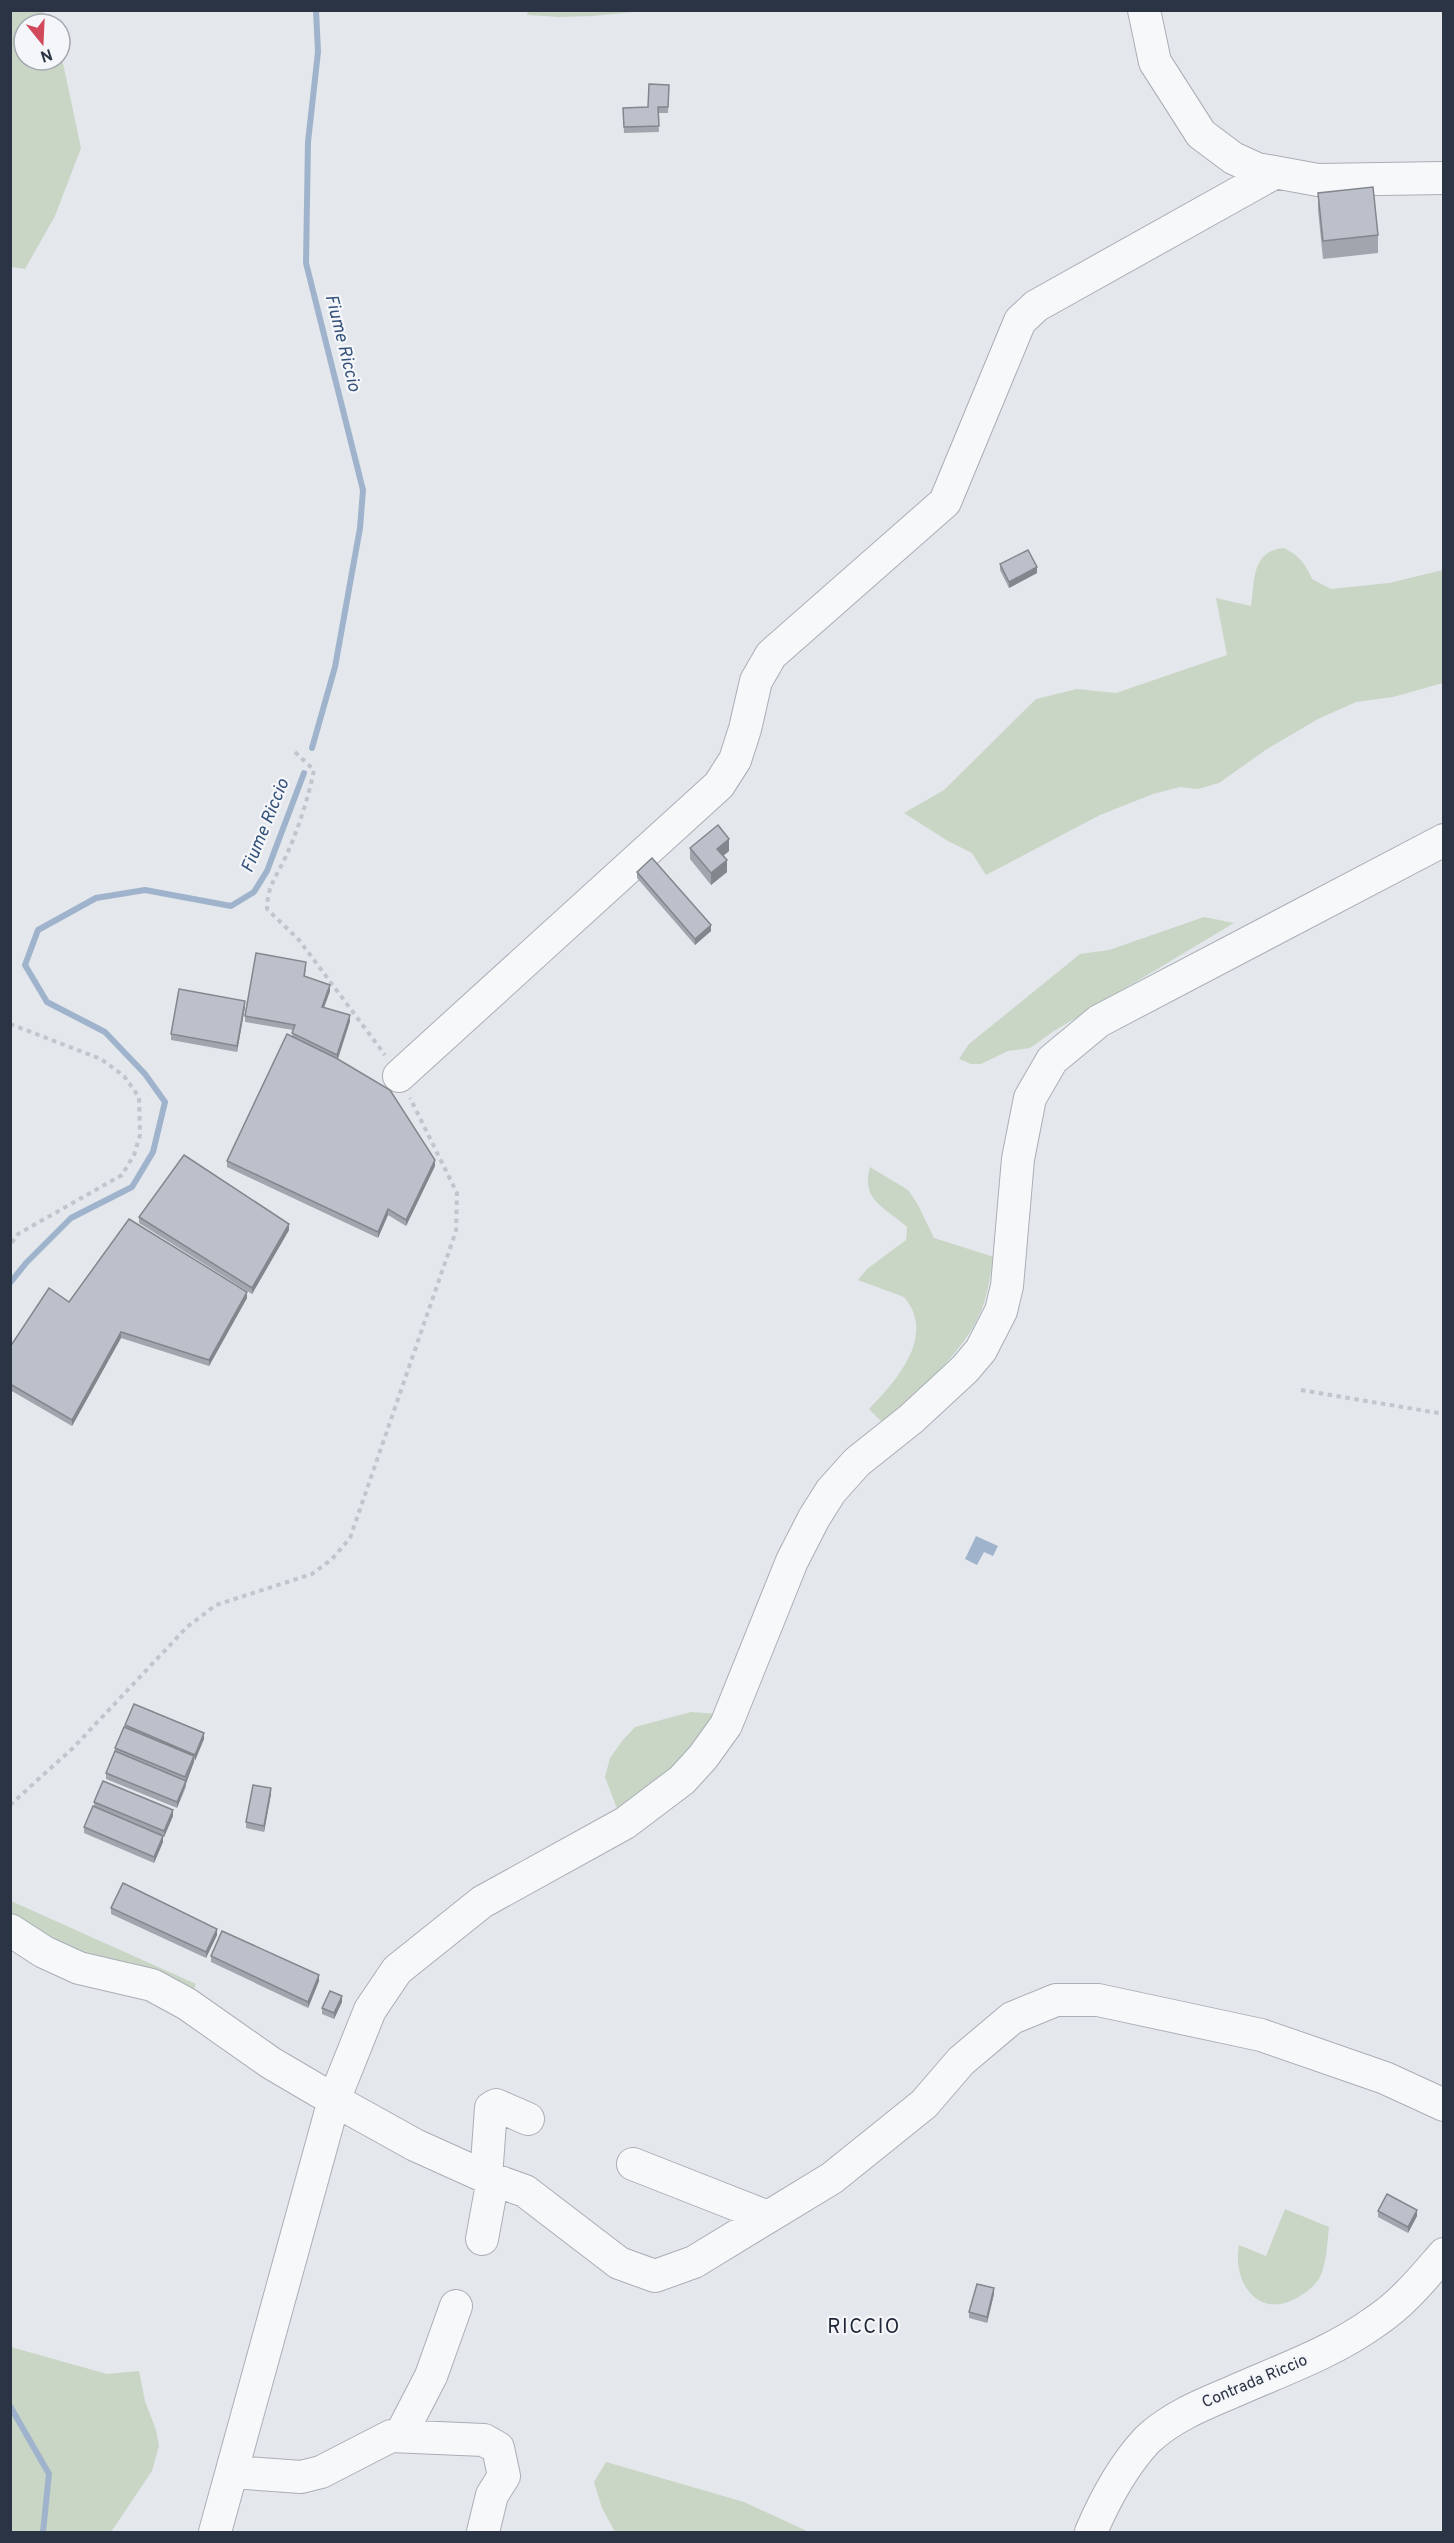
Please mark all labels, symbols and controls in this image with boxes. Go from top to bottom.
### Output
north arrow [12,12,72,72]
text: N [37,43,55,66]
water label: Fiume Riccio [319,292,365,394]
water label: Fiume Riccio [237,775,295,876]
district label: RICCIO [827,2315,901,2341]
street label: Contrada Riccio [1199,2351,1311,2413]

